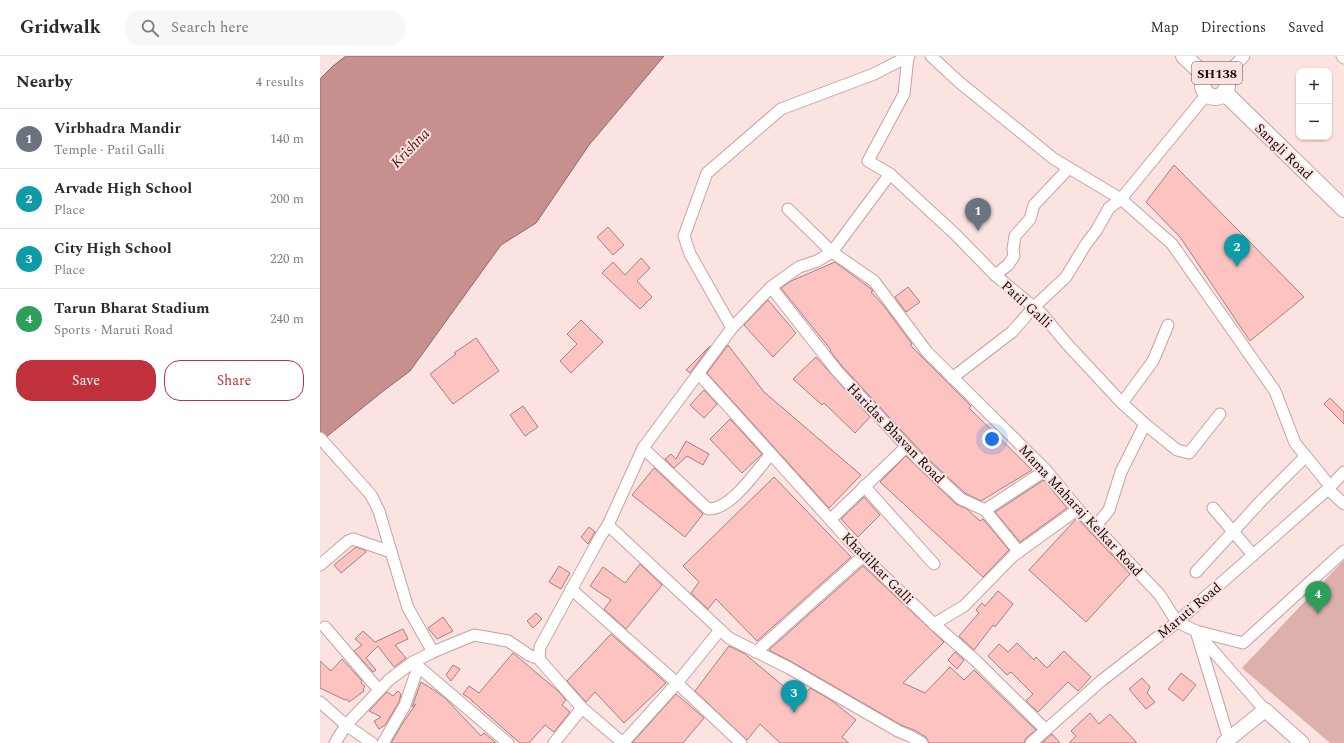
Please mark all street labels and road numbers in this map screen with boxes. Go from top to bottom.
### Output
road number: SH138 [1192,62,1242,84]
street label: Sangli Road [1250,118,1318,185]
street label: Patil Galli [996,276,1057,333]
street label: Haridas Bhavan Road [842,378,950,489]
street label: Mama Maharaj Kelkar Road [1014,440,1148,581]
street label: Khadilkar Galli [837,527,919,609]
street label: Maruti Road [1153,577,1226,644]

